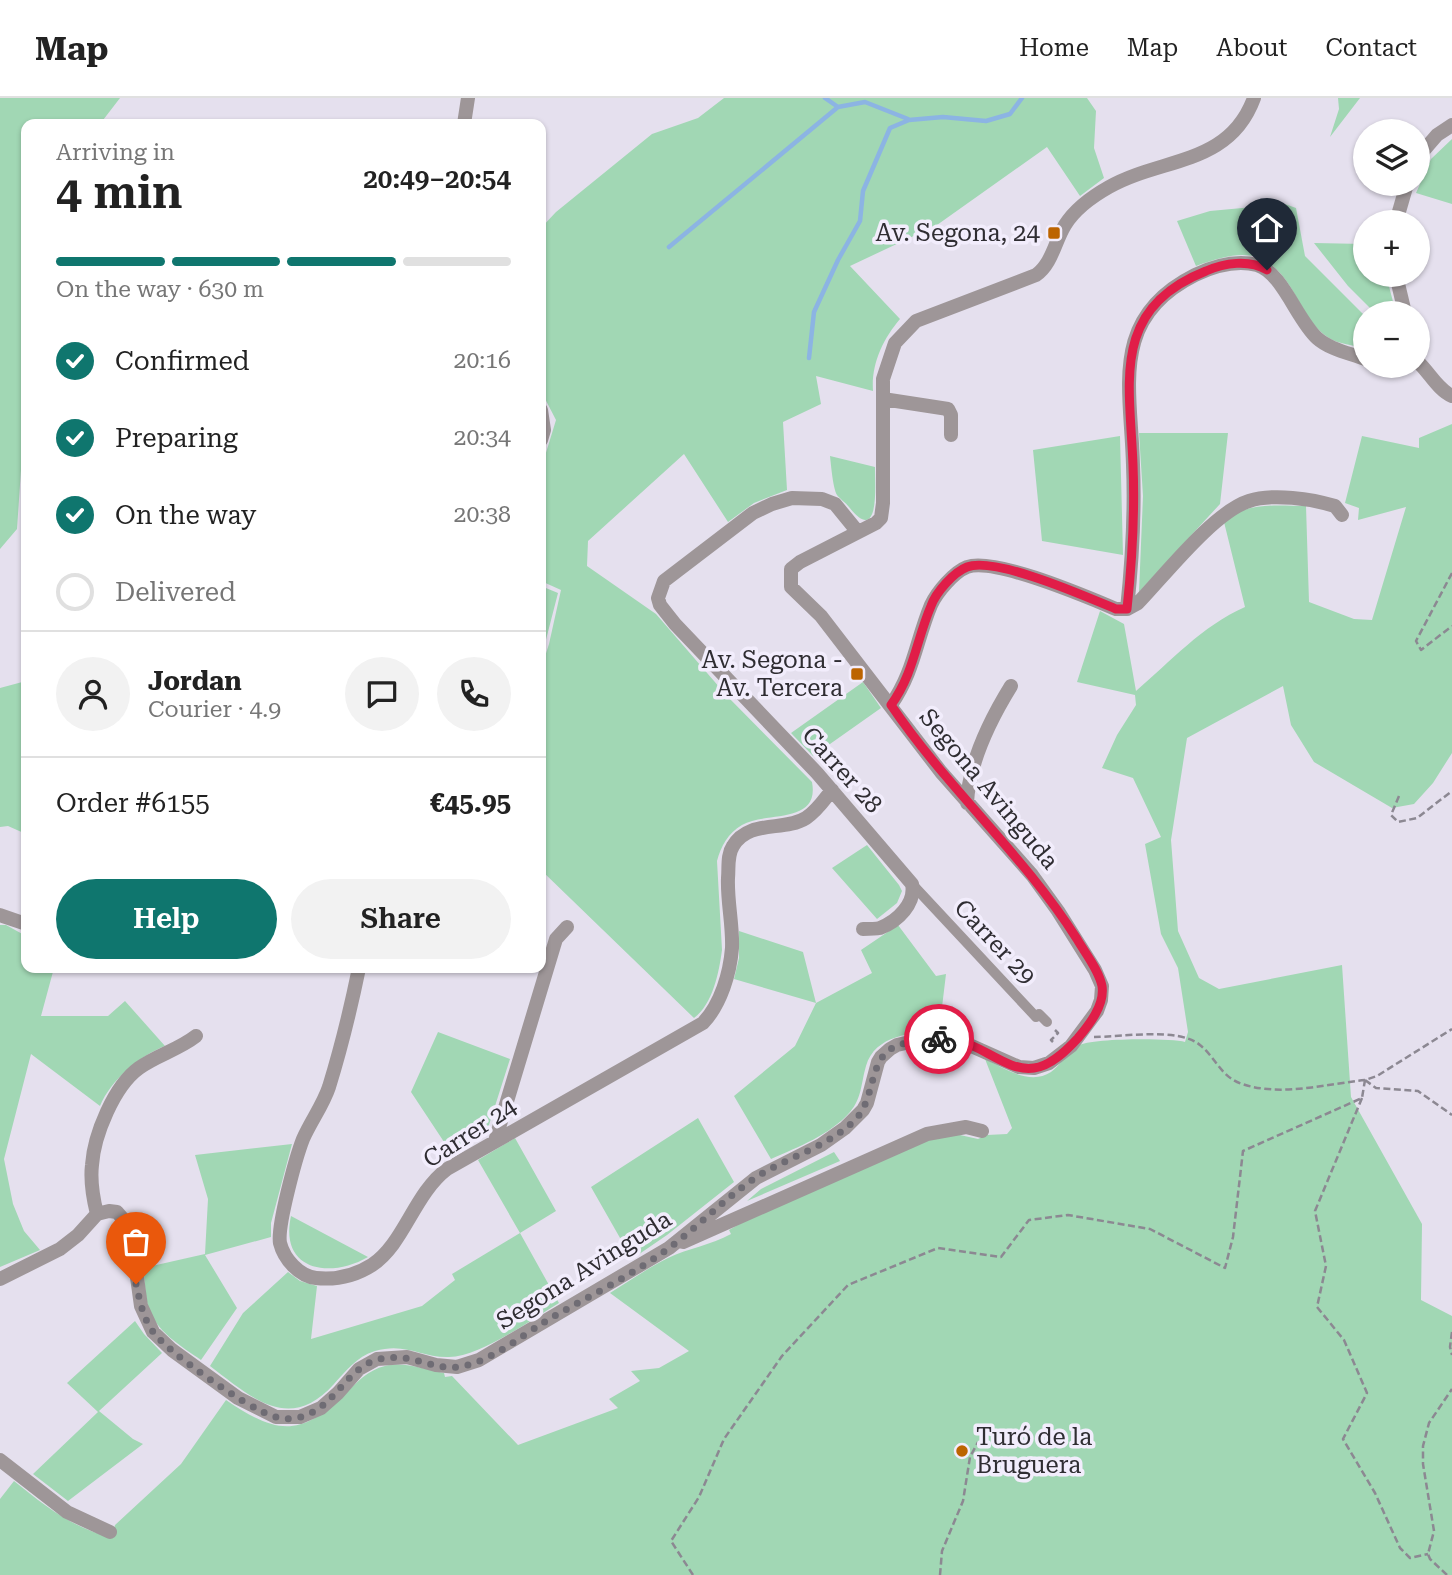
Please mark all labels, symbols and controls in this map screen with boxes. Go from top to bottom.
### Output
text: Map [35,29,109,68]
text: Home [1019,34,1089,62]
text: Map [1127,34,1178,62]
text: About [1216,34,1287,62]
text: Contact [1325,34,1417,62]
map controls [1353,119,1430,378]
button: layers [1353,119,1430,196]
text: Arriving in [56,139,175,166]
text: 20:49–20:54 [363,164,511,194]
text: 4 min [56,165,183,219]
pin [1237,198,1297,270]
icon: home [1248,209,1286,247]
button: + [1353,210,1430,287]
place label: Av. Segona, 24 [876,219,1041,247]
marker: Av. Segona, 24 [1046,225,1062,241]
text: On the way · 630 m [56,276,264,303]
button: − [1353,301,1430,378]
icon: check [56,342,94,380]
text: Confirmed [115,346,250,376]
text: 20:16 [454,347,511,374]
icon: check [56,419,94,457]
text: Preparing [115,423,238,453]
text: 20:34 [454,424,511,451]
icon: check [56,496,94,534]
text: On the way [115,500,256,530]
text: 20:38 [454,501,511,528]
text: Delivered [115,577,236,607]
place label: Av. Segona - Av. Tercera [701,646,843,702]
button: person [56,657,130,731]
button: chat [345,657,419,731]
button: phone [437,657,511,731]
text: Jordan [148,666,242,696]
marker: Av. Segona - Av. Tercera [849,666,865,682]
text: Courier · 4.9 [148,696,281,723]
street label: Segona Avinguda [914,703,1064,875]
street label: Carrer 28 [796,721,888,819]
text: Order #6155 [56,788,210,818]
text: €45.95 [430,788,511,818]
button: Help [56,879,277,959]
button: Share [291,879,511,959]
street label: Carrer 29 [949,894,1041,990]
courier [904,1004,974,1074]
icon: bike [920,1020,958,1058]
street label: Carrer 24 [418,1092,522,1174]
street label: Segona Avinguda [491,1205,677,1335]
pin [106,1212,166,1284]
icon: bag [117,1223,155,1261]
place label: Turó de la Bruguera [976,1423,1092,1479]
marker: Turó de la Bruguera [954,1443,970,1459]

